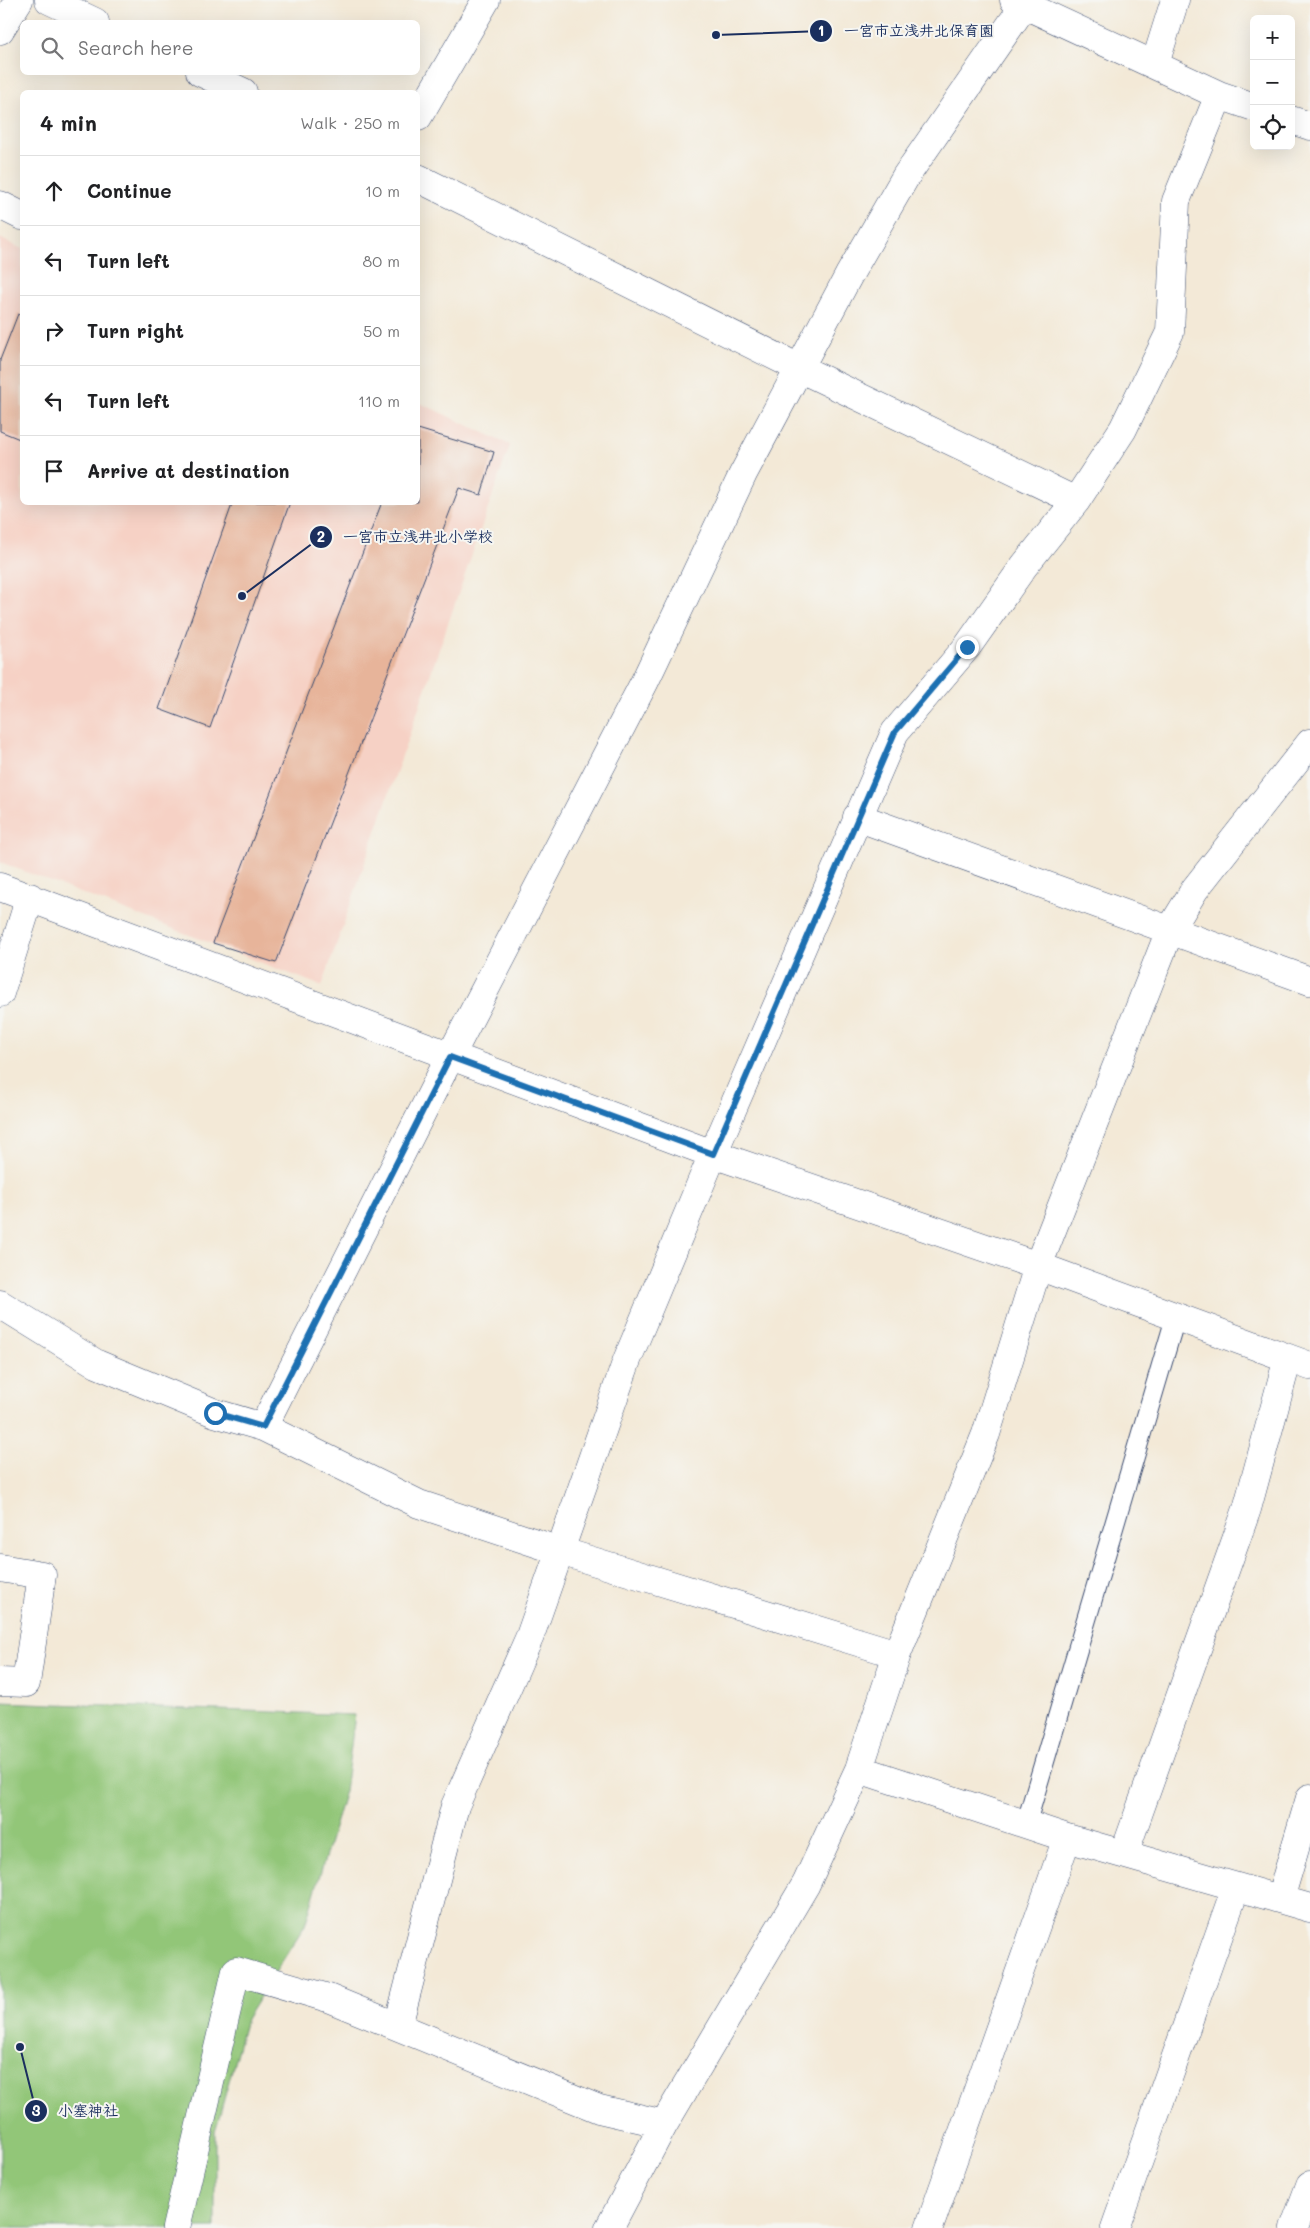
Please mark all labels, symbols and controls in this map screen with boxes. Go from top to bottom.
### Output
map controls [1250,15,1295,150]
button: + [1250,15,1295,60]
callout: 一宮市立浅井北保育園 [809,16,1004,46]
search box [20,20,420,75]
text: 1 [818,20,824,40]
text: 一宮市立浅井北保育園 [844,20,994,40]
icon: search [38,34,66,62]
text: Search here [78,35,194,60]
button: − [1250,60,1295,105]
button: locate [1250,105,1295,150]
text: 4 min [40,109,97,136]
text: Walk · 250 m [300,112,400,133]
icon: ahead [40,177,68,205]
text: Continue [87,178,172,203]
text: 10 m [365,180,400,201]
icon: left [40,247,68,275]
text: Turn left [87,248,170,273]
text: 80 m [363,250,400,271]
icon: right [40,317,68,345]
text: Turn right [87,318,184,343]
text: 50 m [363,320,400,341]
icon: left [40,387,68,415]
text: Turn left [87,388,170,413]
text: 110 m [358,390,400,411]
icon: arrive [40,457,68,485]
text: Arrive at destination [87,458,290,483]
callout: 一宮市立浅井北小学校 [308,522,503,552]
text: 2 [317,526,325,546]
text: 一宮市立浅井北小学校 [343,526,493,546]
route end [956,636,979,659]
route start [204,1402,227,1425]
callout: 小塞神社 [23,2096,128,2126]
text: 3 [31,2100,41,2120]
text: 小塞神社 [58,2100,118,2120]

